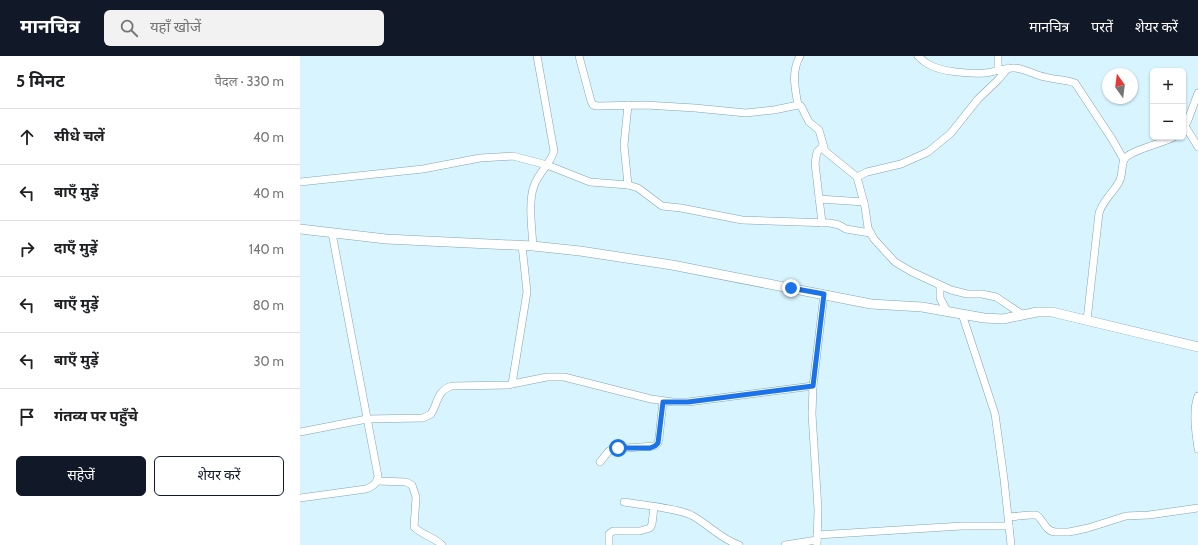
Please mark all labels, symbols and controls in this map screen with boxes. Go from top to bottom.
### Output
search box [104,10,384,46]
text: मानचित्र [20,15,80,38]
icon: search [118,17,140,39]
text: यहाँ खोजें [150,18,201,36]
text: मानचित्र [1029,18,1069,36]
text: परतें [1091,18,1113,36]
text: शेयर करें [1135,18,1178,36]
north arrow [1102,68,1138,104]
map controls [1150,68,1186,140]
button: + [1150,68,1186,104]
text: 5 मिनट [16,71,65,91]
text: पैदल · 330 m [214,73,284,89]
button: − [1150,104,1186,140]
icon: ahead [16,126,38,148]
text: सीधे चलें [54,127,105,145]
text: 40 m [253,129,284,145]
icon: left [16,182,38,204]
text: बाएँ मुड़ें [54,183,99,201]
text: 40 m [253,185,284,201]
icon: right [16,238,38,260]
text: दाएँ मुड़ें [54,239,98,257]
text: 140 m [249,241,284,257]
route end [782,279,800,297]
icon: left [16,294,38,316]
text: बाएँ मुड़ें [54,295,99,313]
text: 80 m [253,297,284,313]
icon: left [16,350,38,372]
text: बाएँ मुड़ें [54,351,99,369]
text: 30 m [254,353,284,369]
icon: arrive [16,406,38,428]
text: गंतव्य पर पहुँचे [54,407,138,425]
route start [609,439,627,457]
button: सहेजें [16,456,146,496]
button: शेयर करें [154,456,284,496]

